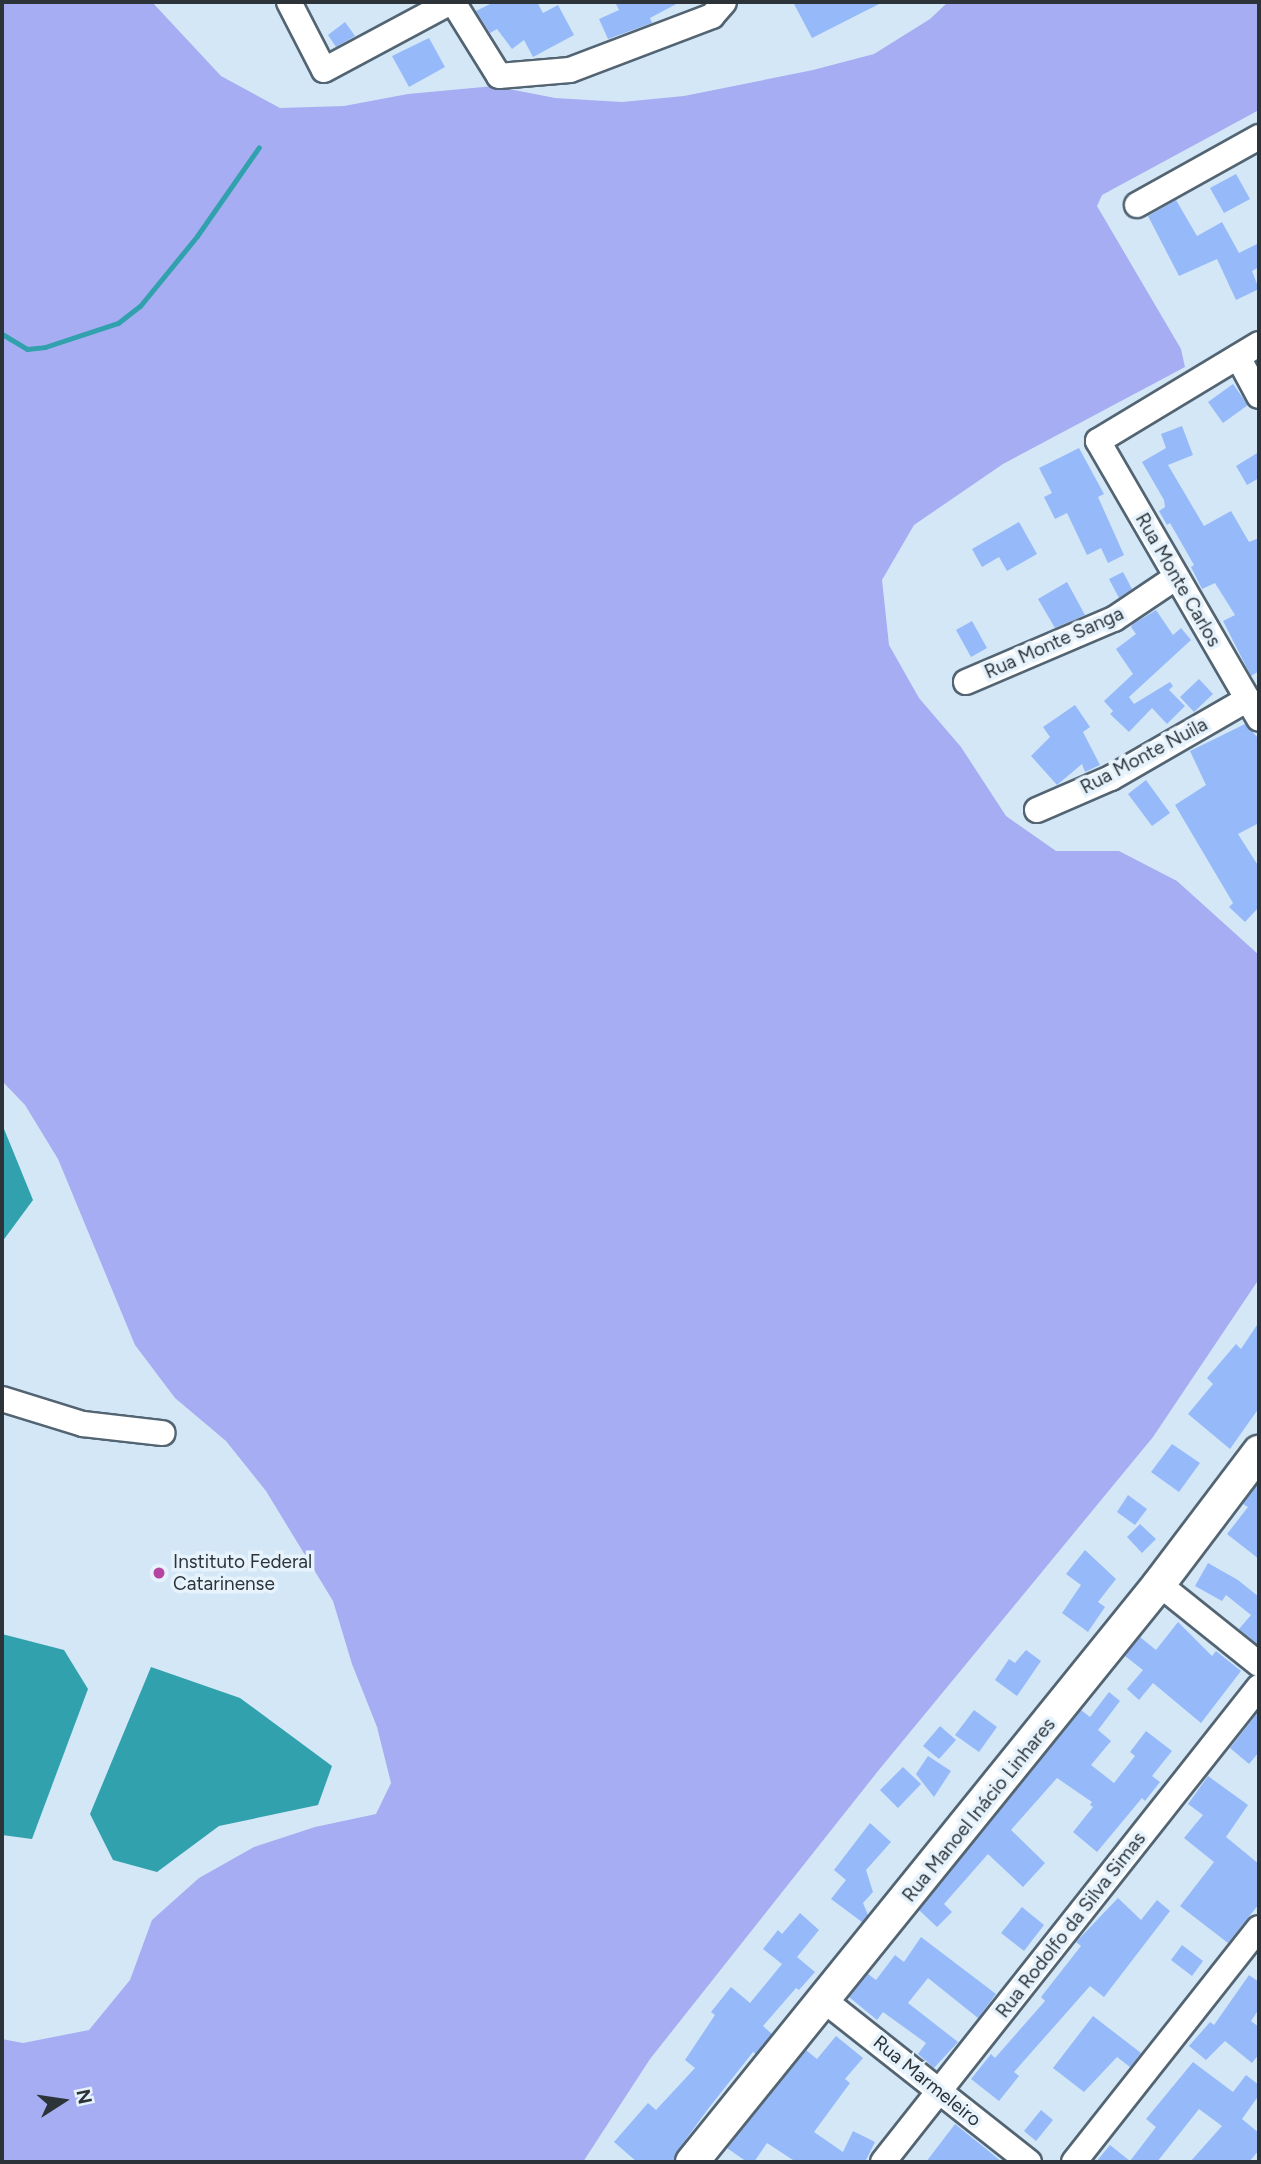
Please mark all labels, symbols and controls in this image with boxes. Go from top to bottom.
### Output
street label: Rua Monte Carlos [1130,509,1226,651]
street label: Rua Monte Sanga [981,602,1127,684]
street label: Rua Monte Nuila [1077,713,1211,799]
place label: Instituto Federal Catarinense [173,1551,312,1595]
marker: Instituto Federal Catarinense [151,1565,167,1581]
street label: Rua Manoel Inácio Linhares [898,1713,1060,1907]
street label: Rua Rodolfo da Silva Simas [991,1828,1151,2022]
street label: Rua Marmeleiro [869,2031,985,2131]
north arrow [28,2066,98,2136]
text: N [71,2087,97,2106]

